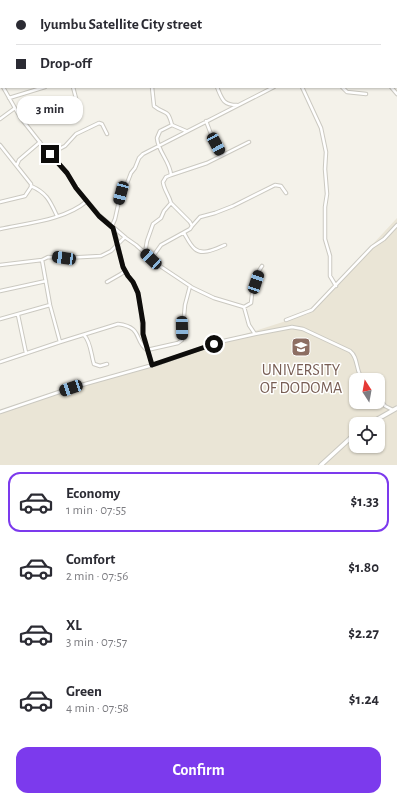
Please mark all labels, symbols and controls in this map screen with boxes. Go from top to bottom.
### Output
text: Iyumbu Satellite City street [40,17,202,32]
text: Drop-off [40,56,92,71]
callout: 3 min [17,96,83,124]
text: 3 min [36,103,64,116]
car [205,131,227,157]
route end [41,145,59,163]
car [112,180,130,206]
car [138,246,164,272]
car [51,250,77,266]
car [247,269,265,295]
car [176,316,188,340]
route start [205,335,223,353]
school or university icon: UNIVERSITY OF DODOMA [290,336,312,358]
place label: UNIVERSITY OF DODOMA [260,362,342,396]
north arrow [349,373,385,409]
map controls [349,373,385,453]
car [58,378,84,398]
button: locate [349,417,385,453]
icon: car [18,484,54,520]
text: Economy [66,486,120,501]
text: $1.33 [350,494,379,509]
text: 1 min · 07:55 [66,504,126,517]
icon: car [18,550,54,586]
text: Comfort [66,552,115,567]
text: $1.80 [348,560,379,575]
text: 2 min · 07:56 [66,570,128,583]
icon: car [18,616,54,652]
text: XL [66,618,82,633]
text: $2.27 [348,626,379,641]
text: 3 min · 07:57 [66,636,127,649]
icon: car [18,682,54,718]
text: Green [66,684,102,699]
text: $1.24 [349,692,379,707]
text: 4 min · 07:58 [66,702,129,715]
button: Confirm [16,747,381,793]

